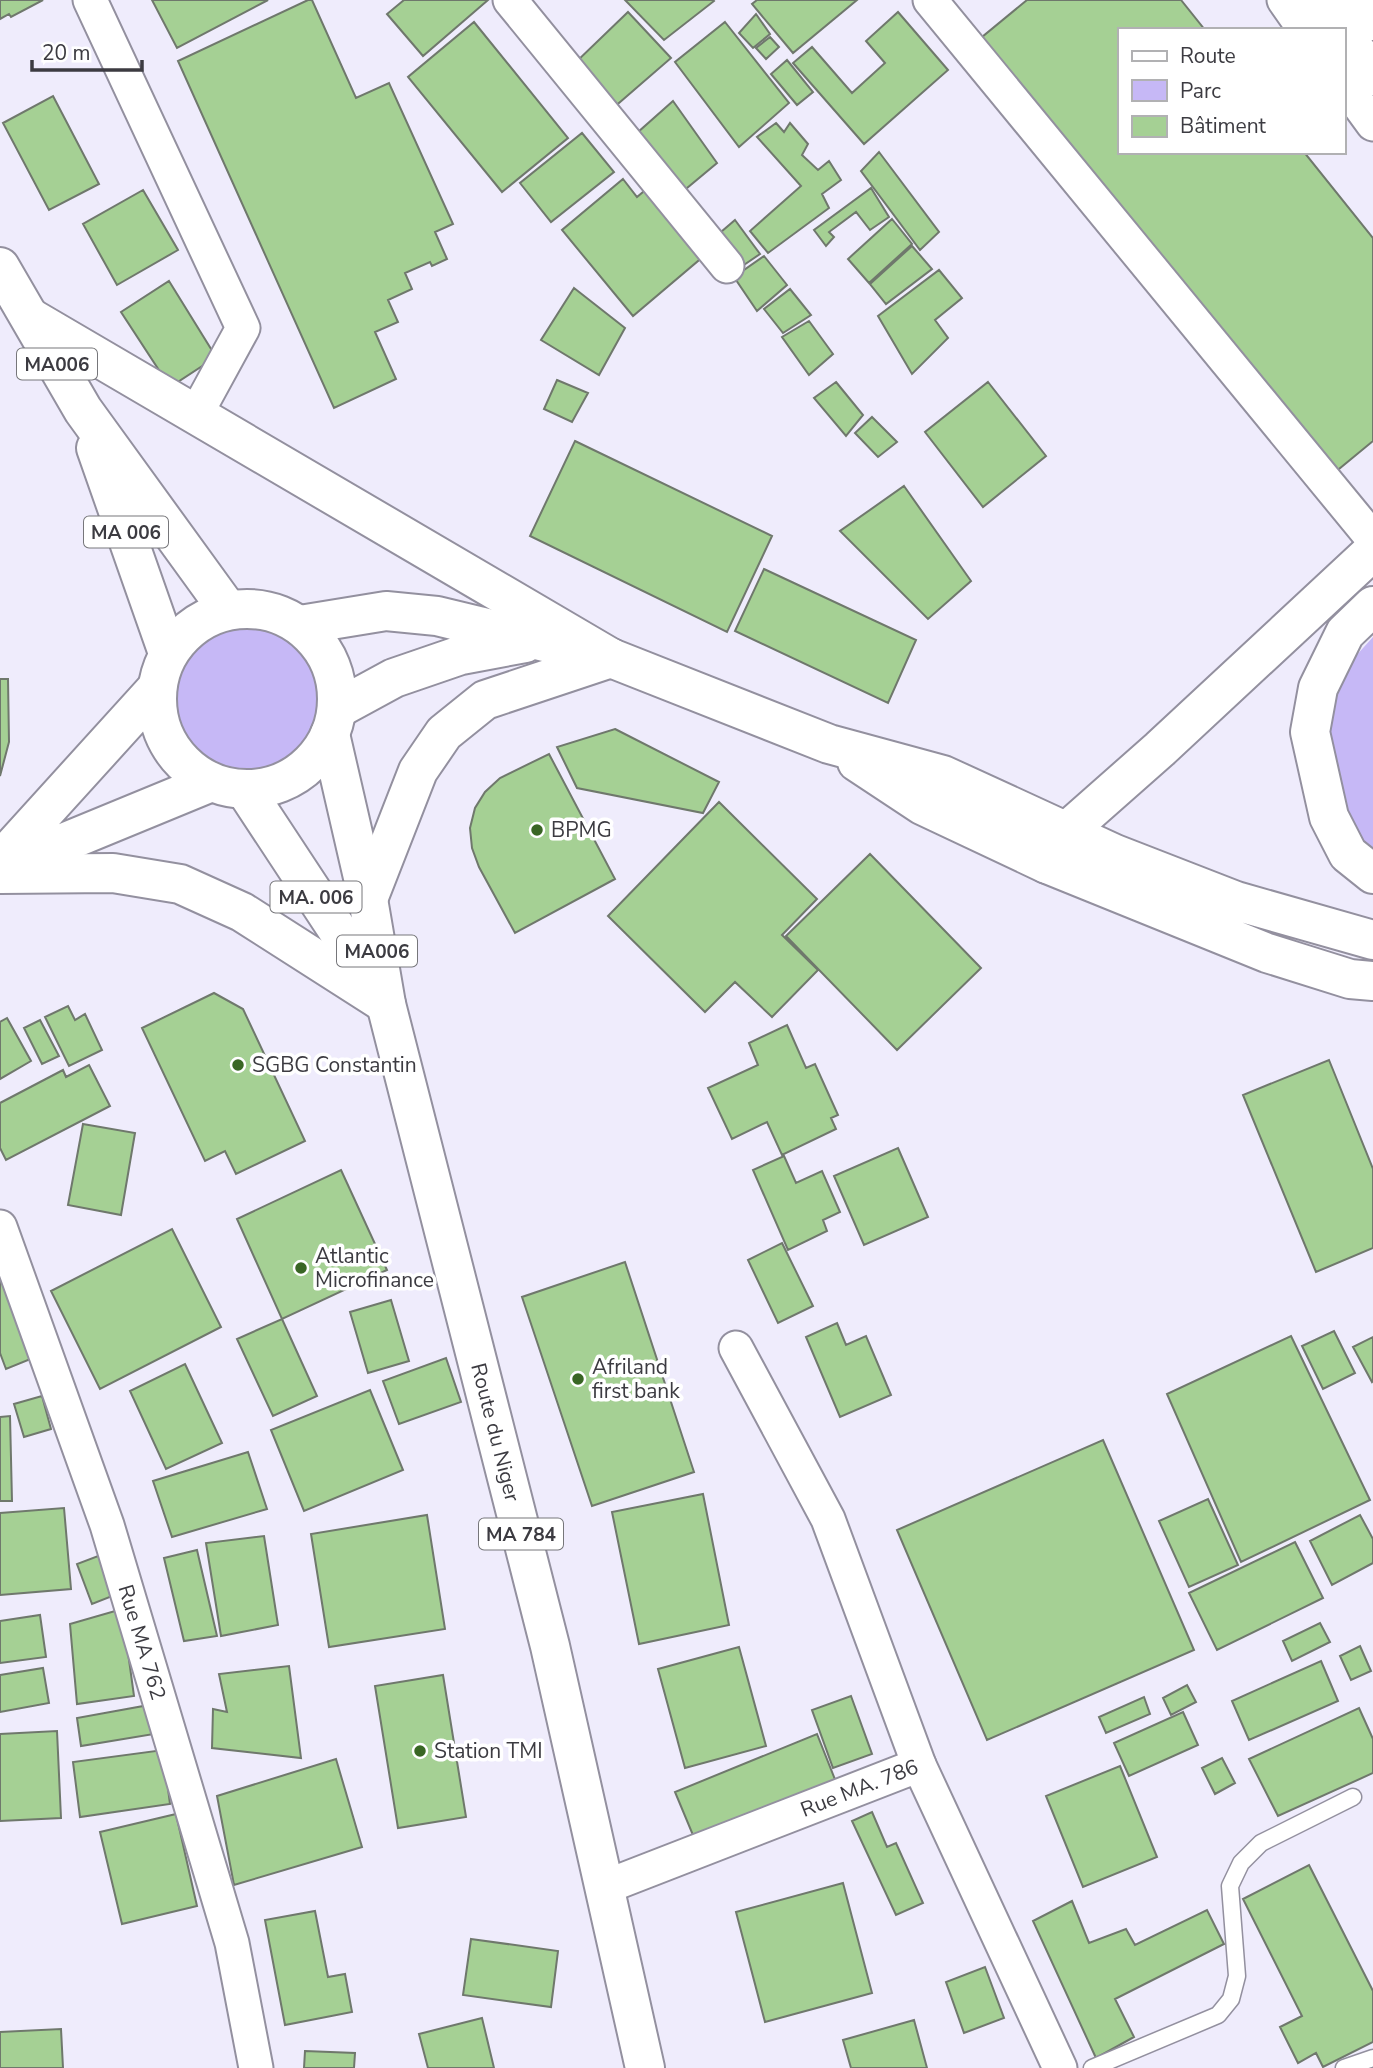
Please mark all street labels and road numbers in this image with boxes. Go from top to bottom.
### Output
road number: MA006 [17,348,97,380]
road number: MA 006 [84,516,168,548]
road number: MA. 006 [270,882,362,912]
road number: MA006 [337,936,417,967]
street label: Route du Niger [464,1360,527,1505]
road number: MA 784 [479,1518,563,1550]
street label: Rue MA 762 [112,1581,173,1703]
street label: Rue MA. 786 [797,1753,922,1824]

